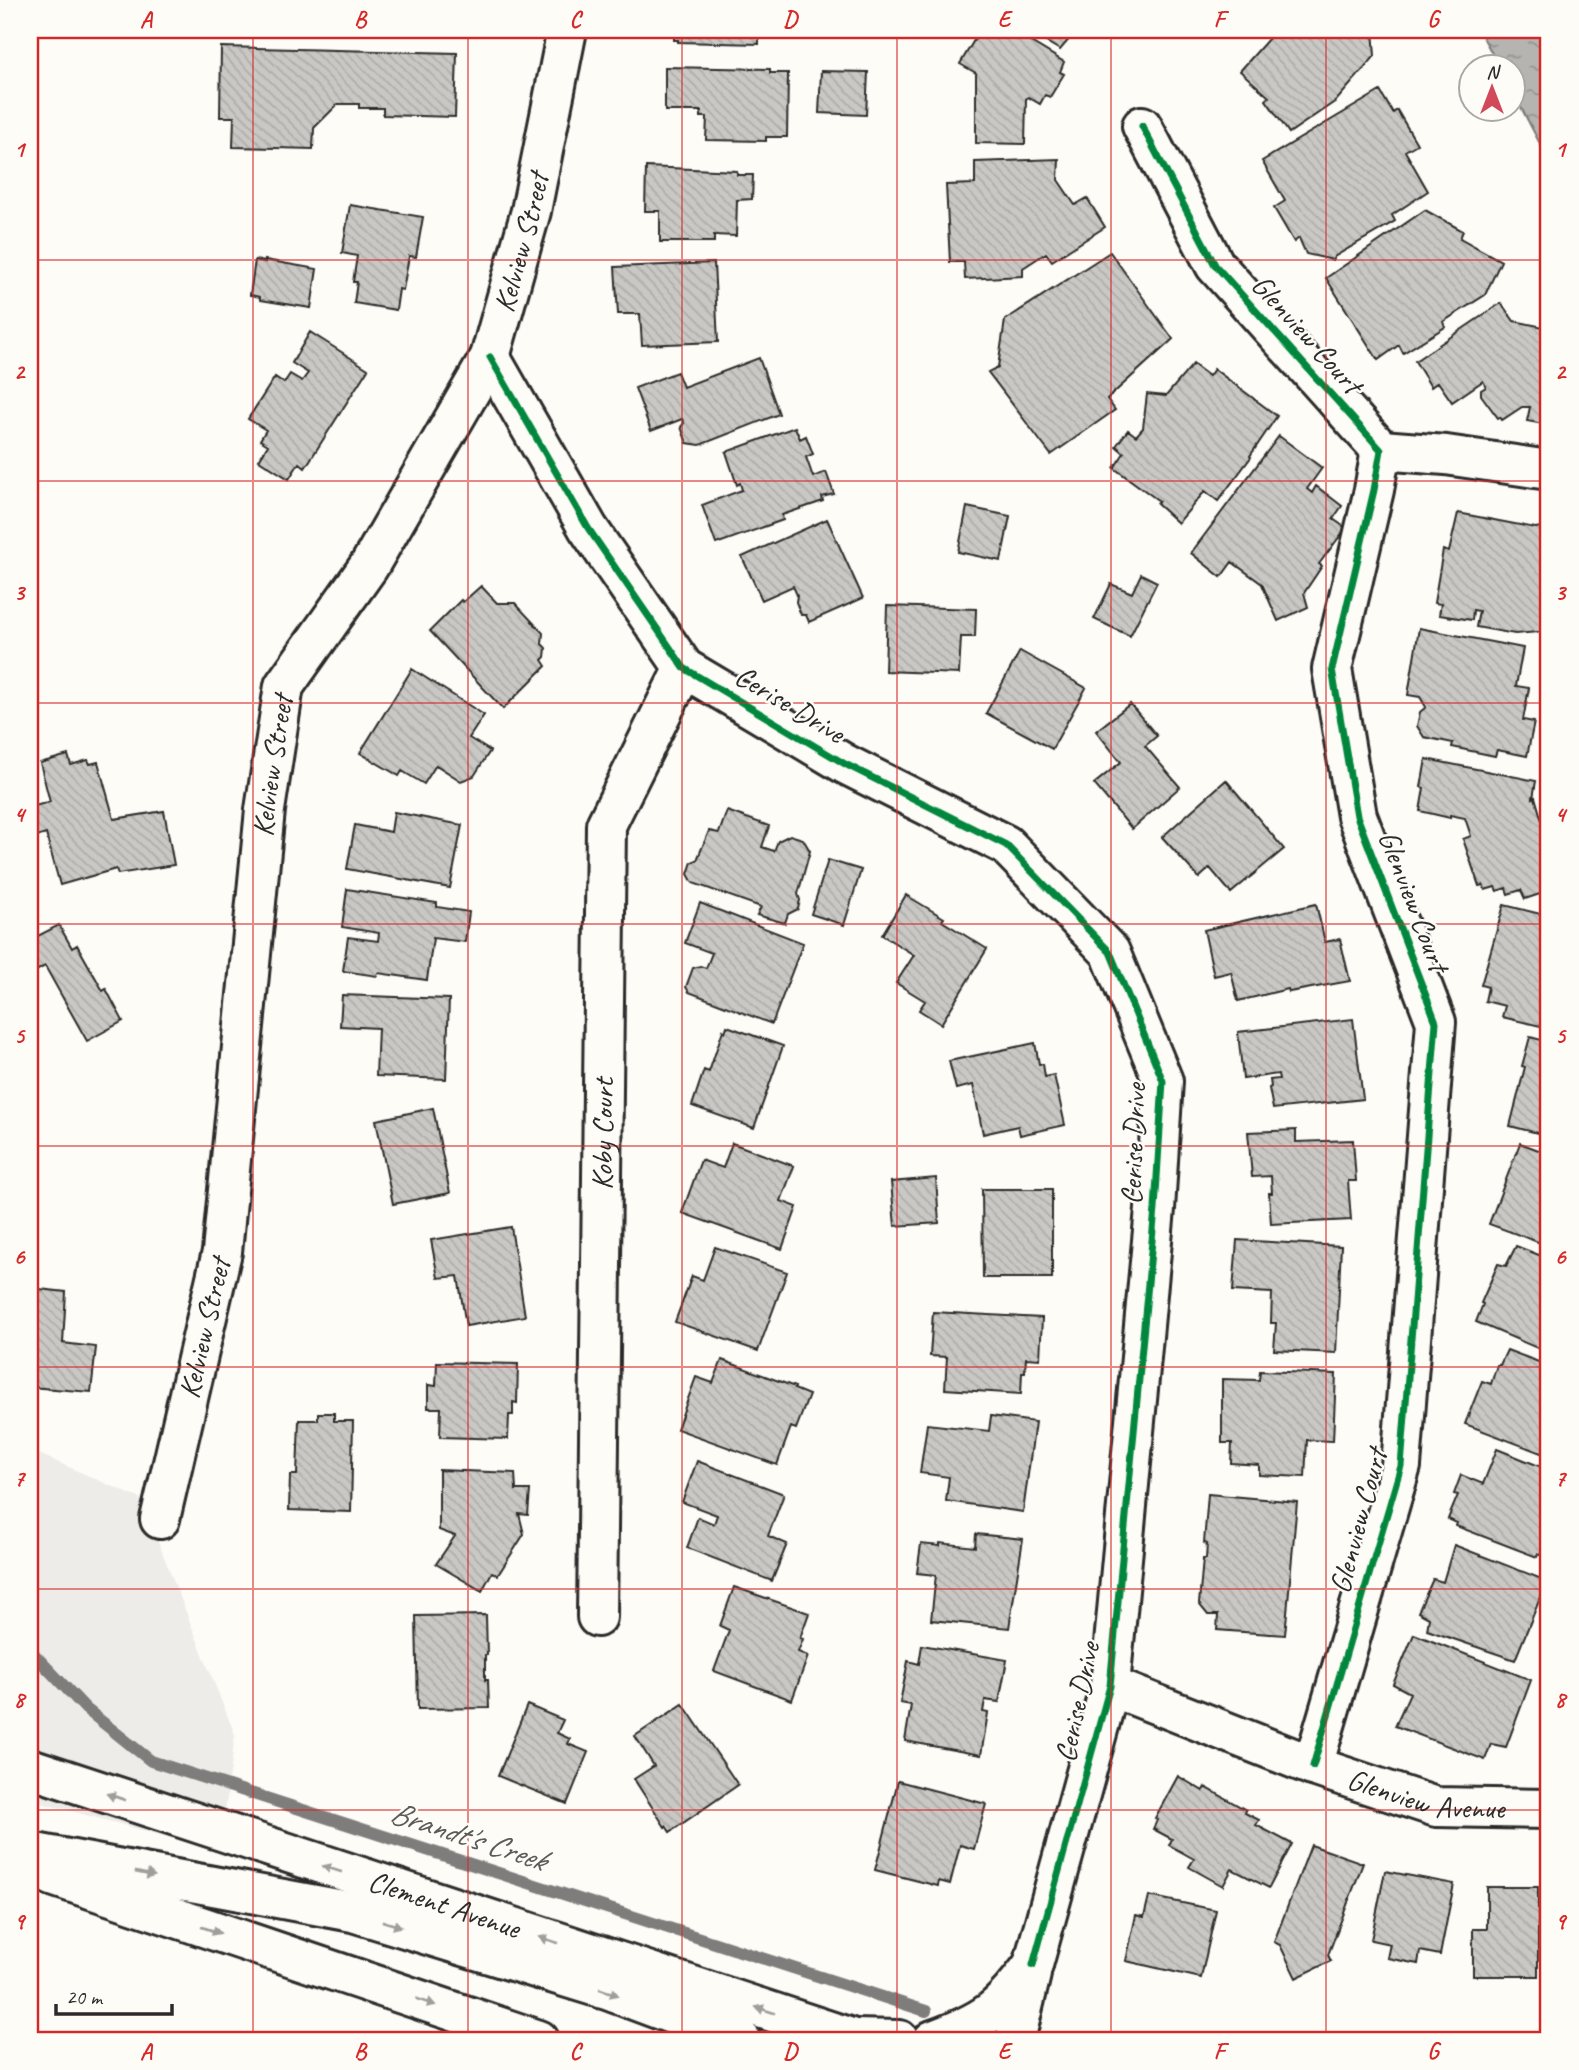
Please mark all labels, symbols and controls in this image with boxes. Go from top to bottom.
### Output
text: A [140,5,154,34]
text: B [354,5,368,34]
text: C [570,5,584,34]
text: D [783,5,799,34]
text: E [998,5,1014,34]
text: F [1214,5,1230,34]
text: G [1427,5,1442,34]
north arrow [1456,52,1526,122]
text: N [1486,60,1501,84]
text: 1 [14,135,27,164]
text: 1 [1555,135,1568,164]
street label: Kelview Street [485,166,558,316]
street label: Glenview Court [1243,266,1373,405]
text: 2 [14,357,27,386]
text: 2 [1555,357,1568,386]
text: 3 [14,578,27,607]
text: 3 [1555,578,1568,607]
street label: Cerise Drive [728,656,854,753]
street label: Kelview Street [244,688,302,838]
text: 4 [14,800,27,829]
text: 4 [1555,800,1568,829]
street label: Glenview Court [1370,825,1460,981]
text: 5 [14,1021,26,1050]
text: 5 [1555,1021,1567,1050]
street label: Koby Court [583,1075,622,1190]
street label: Cerise Drive [1112,1080,1154,1205]
text: 6 [14,1242,27,1271]
text: 6 [1555,1242,1568,1271]
street label: Kelview Street [170,1250,240,1402]
street label: Glenview Court [1321,1441,1397,1597]
text: 7 [14,1464,27,1493]
text: 7 [1555,1464,1568,1493]
street label: Cerise Drive [1046,1637,1109,1765]
text: 8 [14,1685,27,1714]
text: 8 [1555,1685,1568,1714]
street label: Glenview Avenue [1343,1760,1507,1827]
one-way arrow [106,1791,127,1802]
water label: Brandt's Creek [385,1792,557,1882]
street label: Clement Avenue [364,1862,527,1948]
one-way arrow [322,1863,343,1874]
one-way arrow [134,1869,156,1880]
text: 9 [14,1907,27,1936]
text: 9 [1555,1907,1568,1936]
one-way arrow [381,1920,402,1930]
one-way arrow [200,1925,221,1936]
one-way arrow [538,1934,559,1944]
scale bar [56,1972,172,2016]
text: 20 m [66,1984,104,2010]
one-way arrow [599,1987,620,1998]
one-way arrow [416,1997,437,2008]
one-way arrow [754,2004,775,2015]
text: A [140,2037,154,2066]
text: B [354,2037,368,2066]
text: C [570,2037,584,2066]
text: D [783,2037,799,2066]
text: E [998,2037,1014,2066]
text: F [1214,2037,1230,2066]
text: G [1427,2037,1442,2066]

